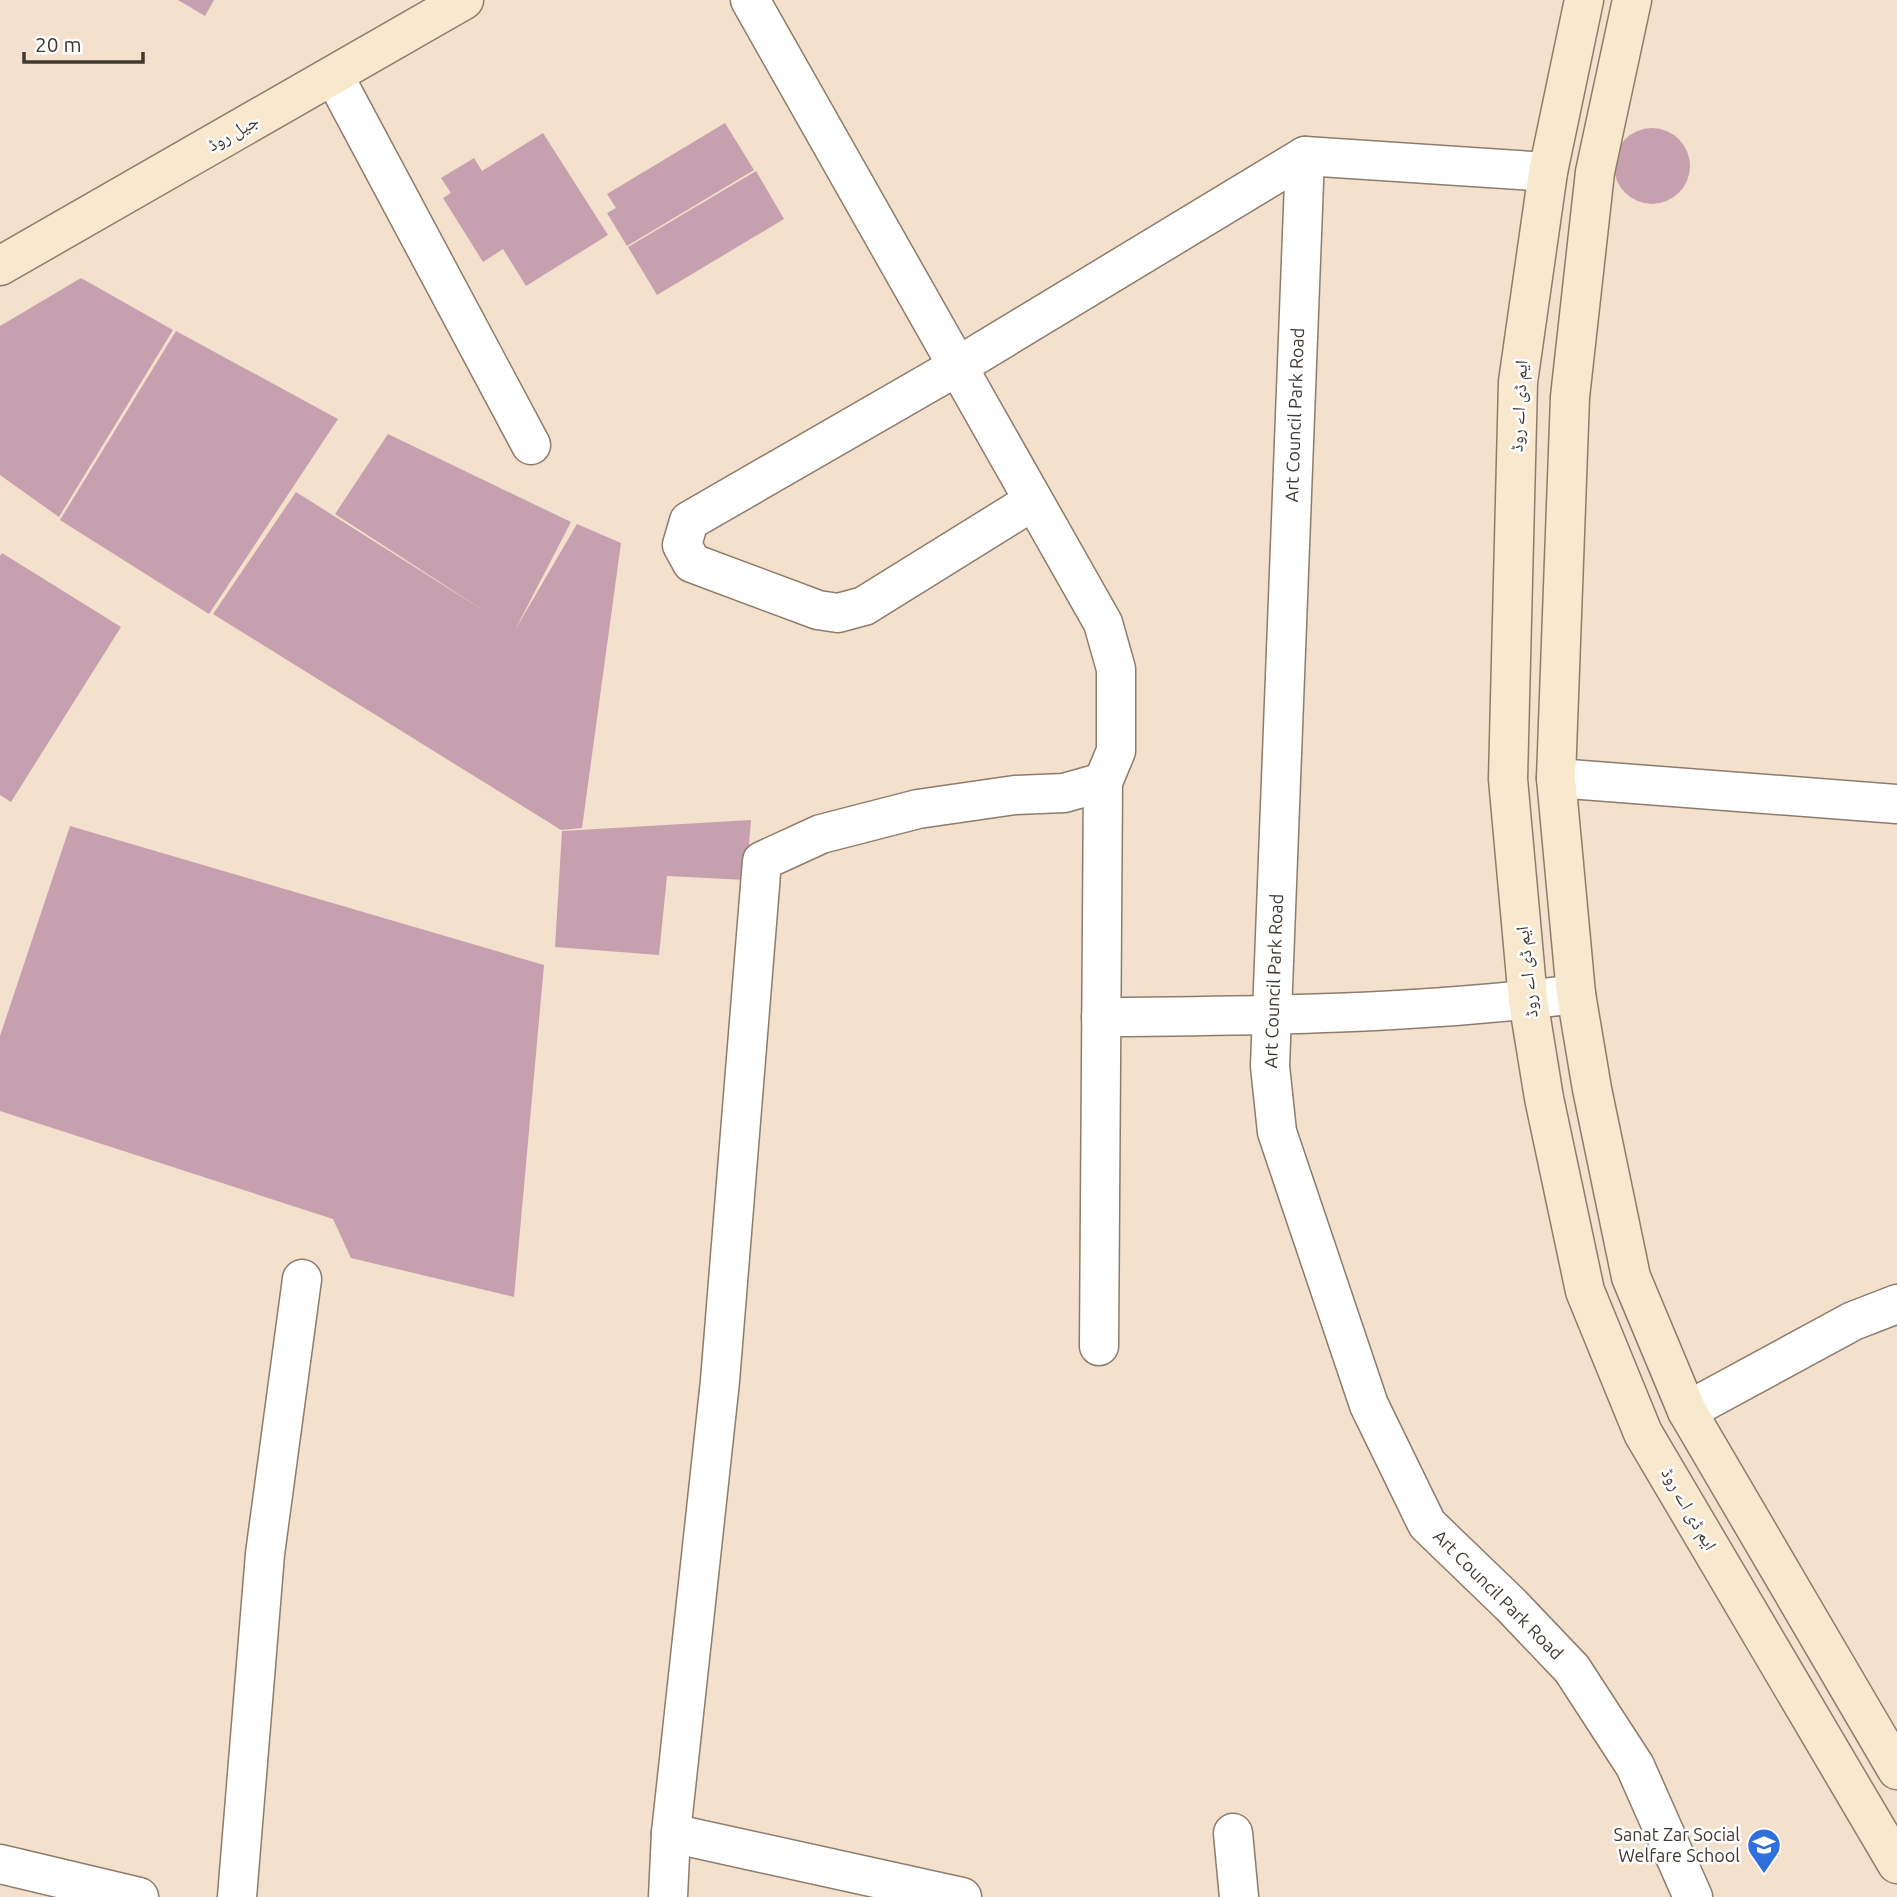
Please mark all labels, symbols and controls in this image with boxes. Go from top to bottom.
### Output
scale bar [24,21,144,65]
text: 20 m [35,32,82,56]
street label: جیل روڈ [203,110,263,156]
street label: Art Council Park Road [1281,327,1307,503]
street label: ایم ڈی اے روڈ [1506,360,1533,453]
street label: Art Council Park Road [1260,893,1286,1069]
street label: ایم ڈی اے روڈ [1511,925,1544,1019]
street label: ایم ڈی اے روڈ [1656,1464,1722,1555]
street label: Art Council Park Road [1430,1525,1568,1663]
place label: Sanat Zar Social Welfare School [1613,1824,1740,1865]
school or university icon: Sanat Zar Social Welfare School [1745,1826,1783,1875]

